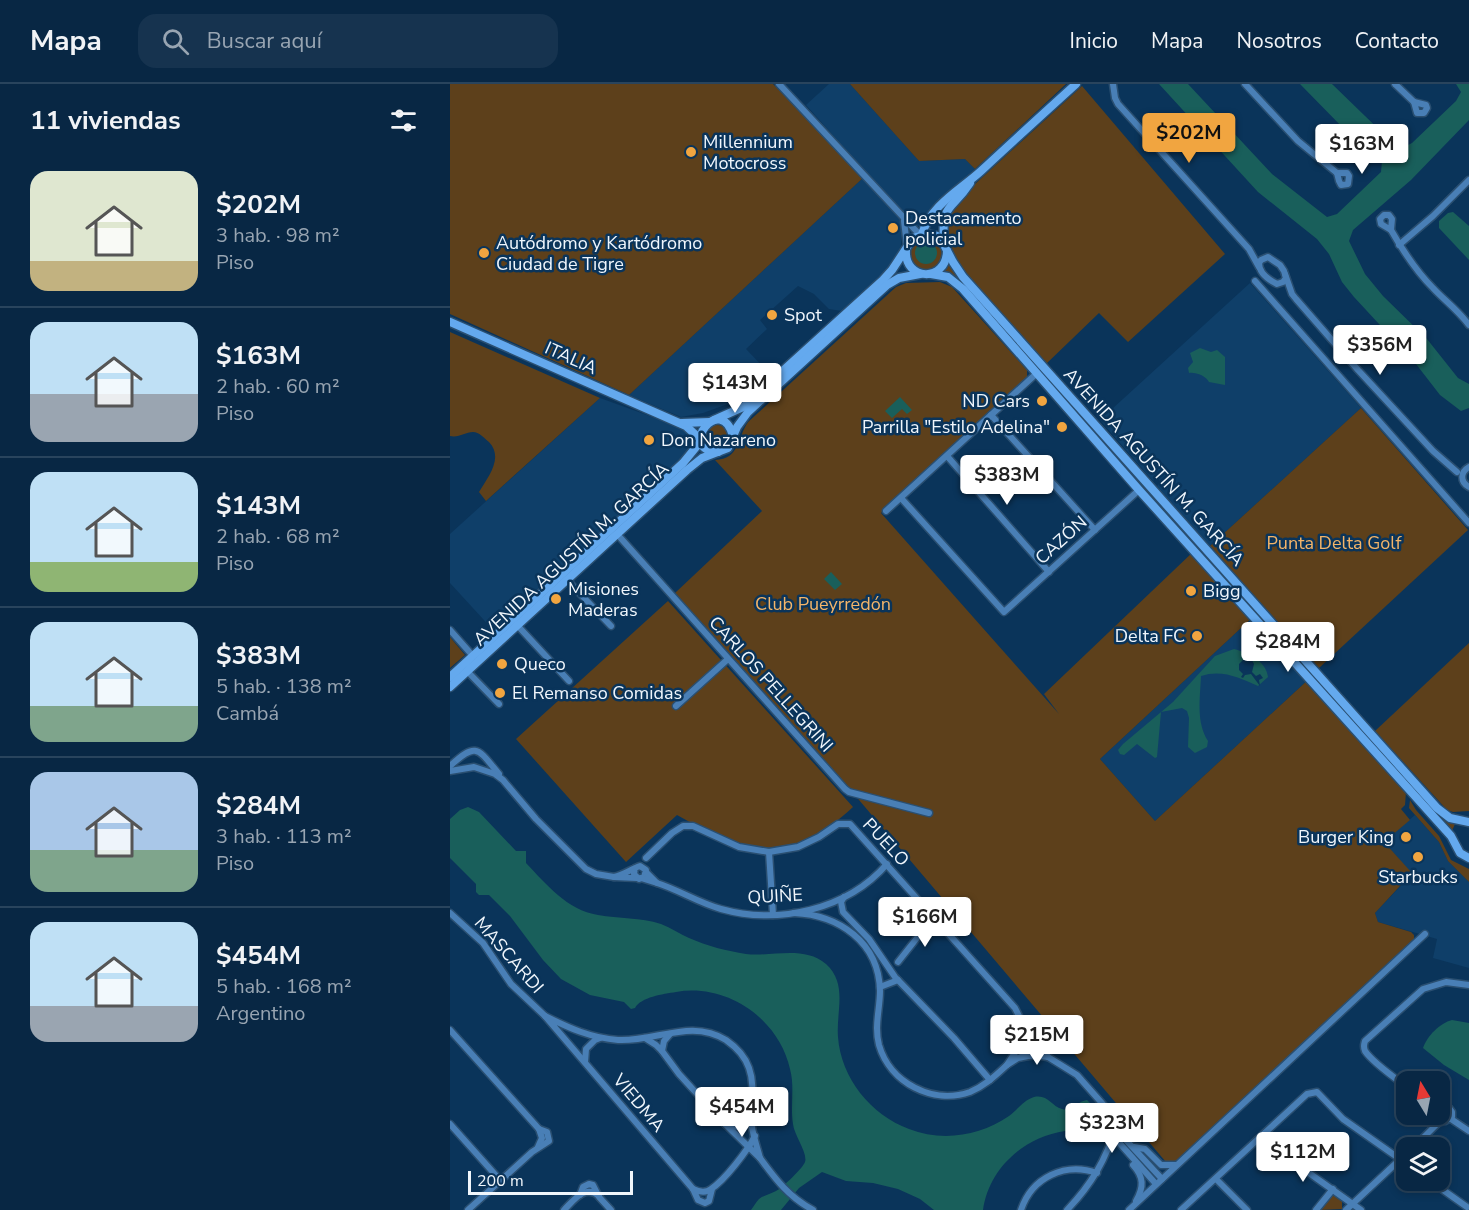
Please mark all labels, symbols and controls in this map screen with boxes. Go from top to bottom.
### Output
search box [138,14,558,68]
text: Mapa [30,22,102,60]
icon: search [159,25,192,58]
text: Buscar aquí [207,26,322,56]
text: Inicio [1070,27,1118,55]
text: Mapa [1151,27,1203,55]
text: Nosotros [1236,27,1322,55]
text: Contacto [1355,27,1439,55]
text: 11 viviendas [30,103,181,138]
icon: filters [387,104,420,137]
pin: $202M [1147,113,1231,164]
text: $202M [1156,119,1222,146]
pin: $163M [1320,124,1404,175]
place label: Millennium Motocross [703,130,793,175]
text: $163M [1329,130,1395,157]
marker: Millennium Motocross [684,145,698,159]
text: $202M [216,187,301,222]
icon: home [78,195,150,267]
place label: Destacamento policial [905,206,1022,251]
marker: Destacamento policial [886,221,900,235]
text: 3 hab. · 98 m² [216,222,340,249]
place label: Autódromo y Kartódromo Ciudad de Tigre [496,231,702,276]
marker: Autódromo y Kartódromo Ciudad de Tigre [477,246,491,260]
text: Piso [216,249,254,276]
place label: Spot [784,303,822,327]
marker: Spot [765,308,779,322]
pin: $356M [1338,325,1422,376]
text: $356M [1347,331,1413,358]
street label: ITALIA [541,336,601,380]
text: $163M [216,338,301,373]
icon: home [78,346,150,418]
pin: $143M [693,363,777,414]
street label: AVENIDA AGUSTÍN M. GARCÍA [1058,363,1250,571]
text: $143M [702,369,768,396]
text: 2 hab. · 60 m² [216,373,340,400]
place label: ND Cars [962,389,1030,413]
marker: ND Cars [1035,394,1049,408]
text: Piso [216,400,254,427]
place label: Parrilla "Estilo Adelina" [862,415,1050,439]
marker: Parrilla "Estilo Adelina" [1055,420,1069,434]
place label: Don Nazareno [661,428,776,452]
marker: Don Nazareno [642,433,656,447]
pin: $383M [965,455,1049,506]
street label: AVENIDA AGUSTÍN M. GARCÍA [468,457,674,651]
text: $383M [974,461,1040,488]
text: $143M [216,488,301,523]
icon: home [78,496,150,568]
street label: CAZÓN [1030,510,1092,570]
text: 2 hab. · 68 m² [216,523,340,550]
park label: Punta Delta Golf [1267,531,1402,555]
text: Piso [216,550,254,577]
place label: Misiones Maderas [568,577,639,622]
place label: Bigg [1203,579,1240,603]
marker: Bigg [1184,584,1198,598]
marker: Misiones Maderas [549,592,563,606]
park label: Club Pueyrredón [755,592,891,616]
street label: CARLOS PELLEGRINI [703,611,839,757]
pin: $284M [1246,622,1330,673]
place label: Delta FC [1115,624,1185,648]
text: $284M [1255,628,1321,655]
marker: Delta FC [1190,629,1204,643]
text: $383M [216,638,301,673]
icon: home [78,646,150,718]
place label: Queco [514,652,566,676]
marker: Queco [495,657,509,671]
text: 5 hab. · 138 m² [216,673,352,700]
place label: El Remanso Comidas [512,681,682,705]
marker: El Remanso Comidas [493,686,507,700]
text: Cambá [216,700,279,727]
text: $284M [216,788,301,823]
icon: home [78,796,150,868]
street label: PUELO [857,813,915,871]
text: 3 hab. · 113 m² [216,823,352,850]
place label: Burger King [1298,825,1394,849]
marker: Burger King [1399,830,1413,844]
text: Piso [216,850,254,877]
marker: Starbucks [1411,850,1425,864]
place label: Starbucks [1378,865,1458,889]
street label: QUIÑE [747,883,803,909]
pin: $166M [883,897,967,948]
text: $166M [892,903,958,930]
street label: MASCARDI [469,912,549,998]
text: $454M [216,938,301,973]
icon: home [78,946,150,1018]
text: 5 hab. · 168 m² [216,973,352,1000]
text: Argentino [216,1000,305,1027]
pin: $215M [995,1015,1079,1066]
text: $215M [1004,1021,1070,1048]
street label: VIEDMA [607,1068,670,1137]
north arrow [1396,1071,1450,1125]
map controls [1396,1071,1450,1191]
pin: $454M [700,1087,784,1138]
text: $454M [709,1093,775,1120]
pin: $323M [1070,1103,1154,1154]
text: $323M [1079,1109,1145,1136]
pin: $112M [1261,1132,1345,1183]
button: layers [1396,1137,1450,1191]
text: $112M [1270,1138,1336,1165]
scale bar [468,1168,633,1196]
text: 200 m [477,1170,524,1192]

